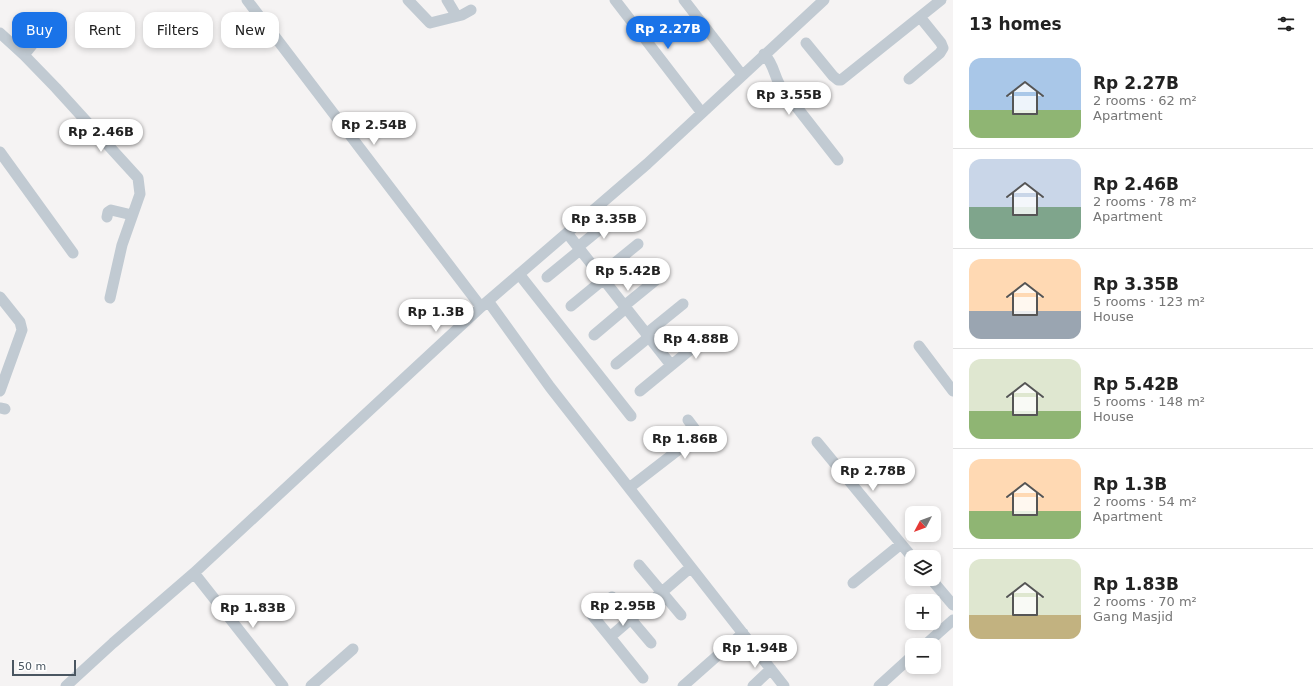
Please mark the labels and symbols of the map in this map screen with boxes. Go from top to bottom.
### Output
pin: Rp 2.27B [627,16,709,50]
pin: Rp 3.55B [748,82,830,116]
pin: Rp 2.54B [333,112,415,146]
pin: Rp 2.46B [60,119,142,153]
pin: Rp 3.35B [563,206,645,240]
pin: Rp 5.42B [587,258,669,292]
pin: Rp 1.3B [399,299,473,333]
pin: Rp 4.88B [655,326,737,360]
pin: Rp 1.86B [644,426,726,460]
pin: Rp 2.78B [832,458,914,492]
north arrow [905,506,941,542]
pin: Rp 2.95B [582,593,664,627]
pin: Rp 1.83B [212,595,294,629]
pin: Rp 1.94B [714,635,796,669]
scale bar [12,658,76,677]

